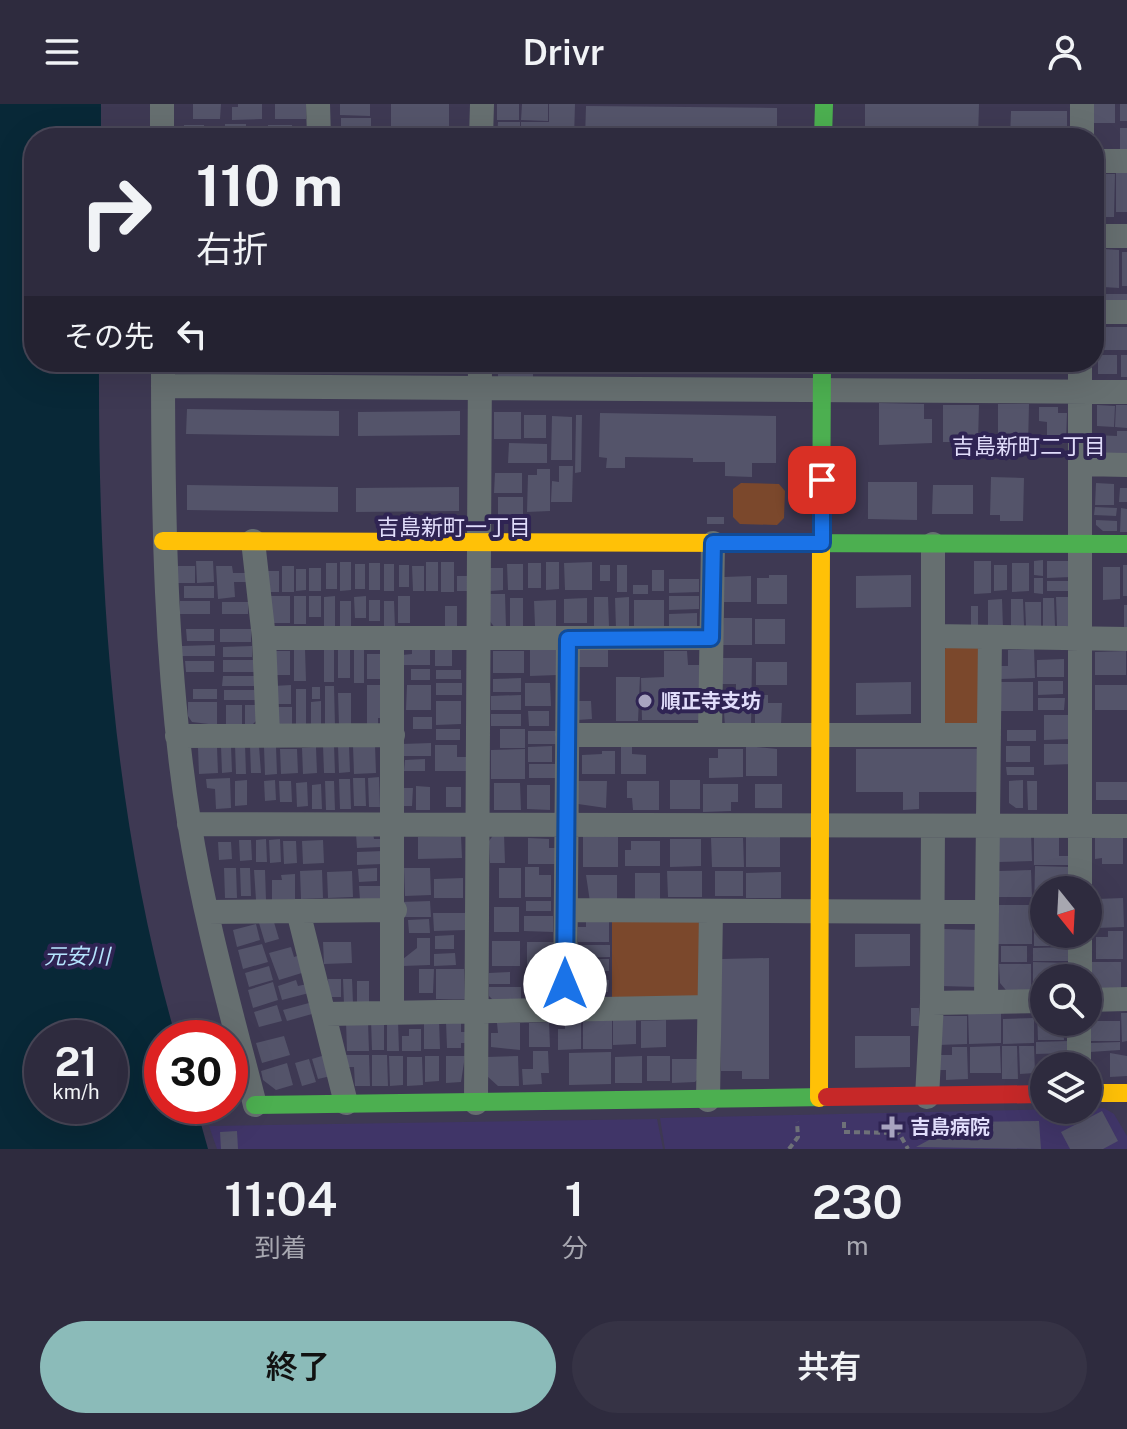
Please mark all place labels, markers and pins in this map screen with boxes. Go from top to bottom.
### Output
pin [788,446,856,514]
place label: 順正寺支坊 [661,689,761,713]
marker: 順正寺支坊 [636,692,654,710]
place label: 吉島病院 [910,1115,990,1139]
marker: 吉島病院 [881,1116,903,1138]

